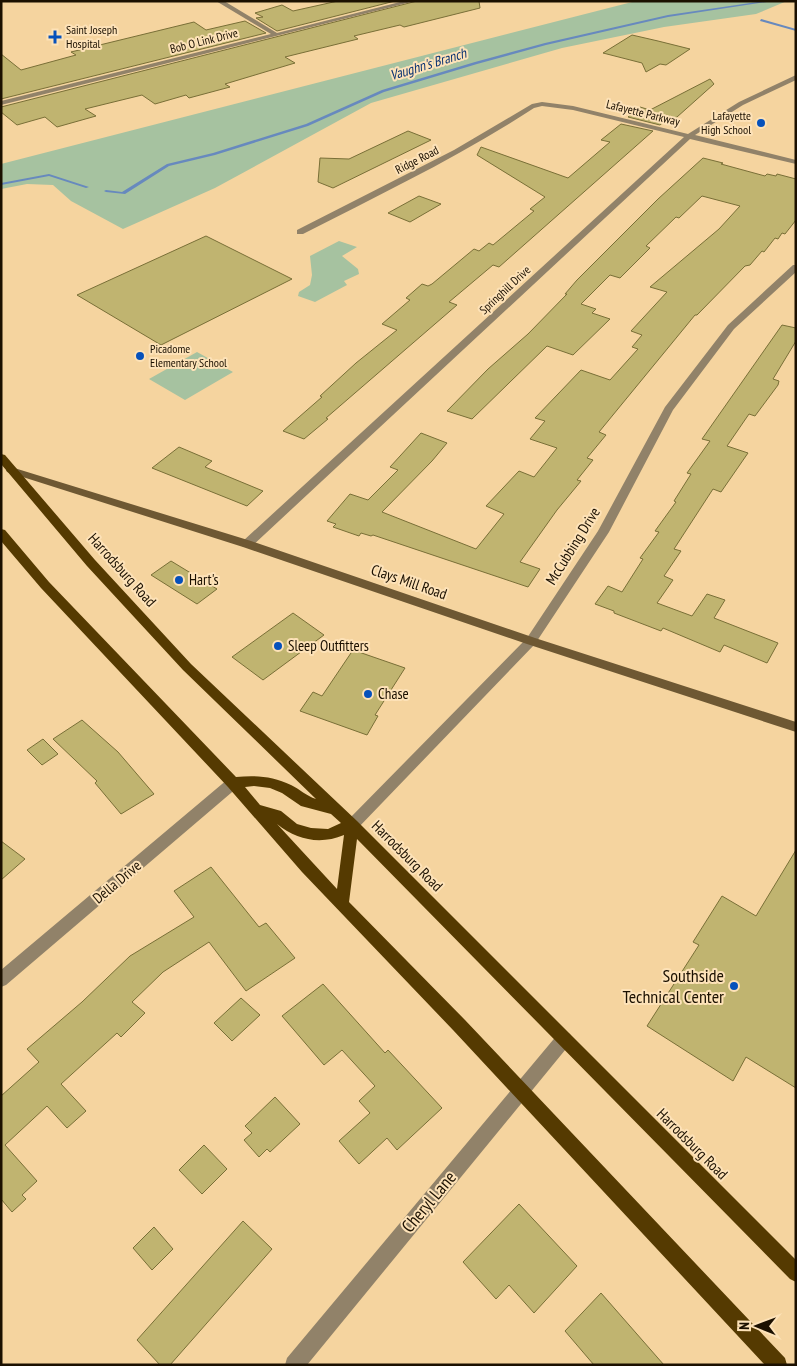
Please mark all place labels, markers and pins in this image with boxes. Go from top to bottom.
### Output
place label: Saint Joseph Hospital [66,22,117,51]
marker: Saint Joseph Hospital [48,30,62,44]
place label: Lafayette High School [701,108,751,137]
marker: Lafayette High School [755,117,767,129]
place label: Picadome Elementary School [150,341,227,370]
marker: Picadome Elementary School [134,350,146,362]
place label: Hart's [189,570,219,589]
marker: Hart's [173,574,185,586]
place label: Sleep Outfitters [288,636,369,655]
marker: Sleep Outfitters [272,640,284,652]
place label: Chase [378,684,409,703]
marker: Chase [362,688,374,700]
place label: Southside Technical Center [623,964,724,1008]
marker: Southside Technical Center [728,980,740,992]

